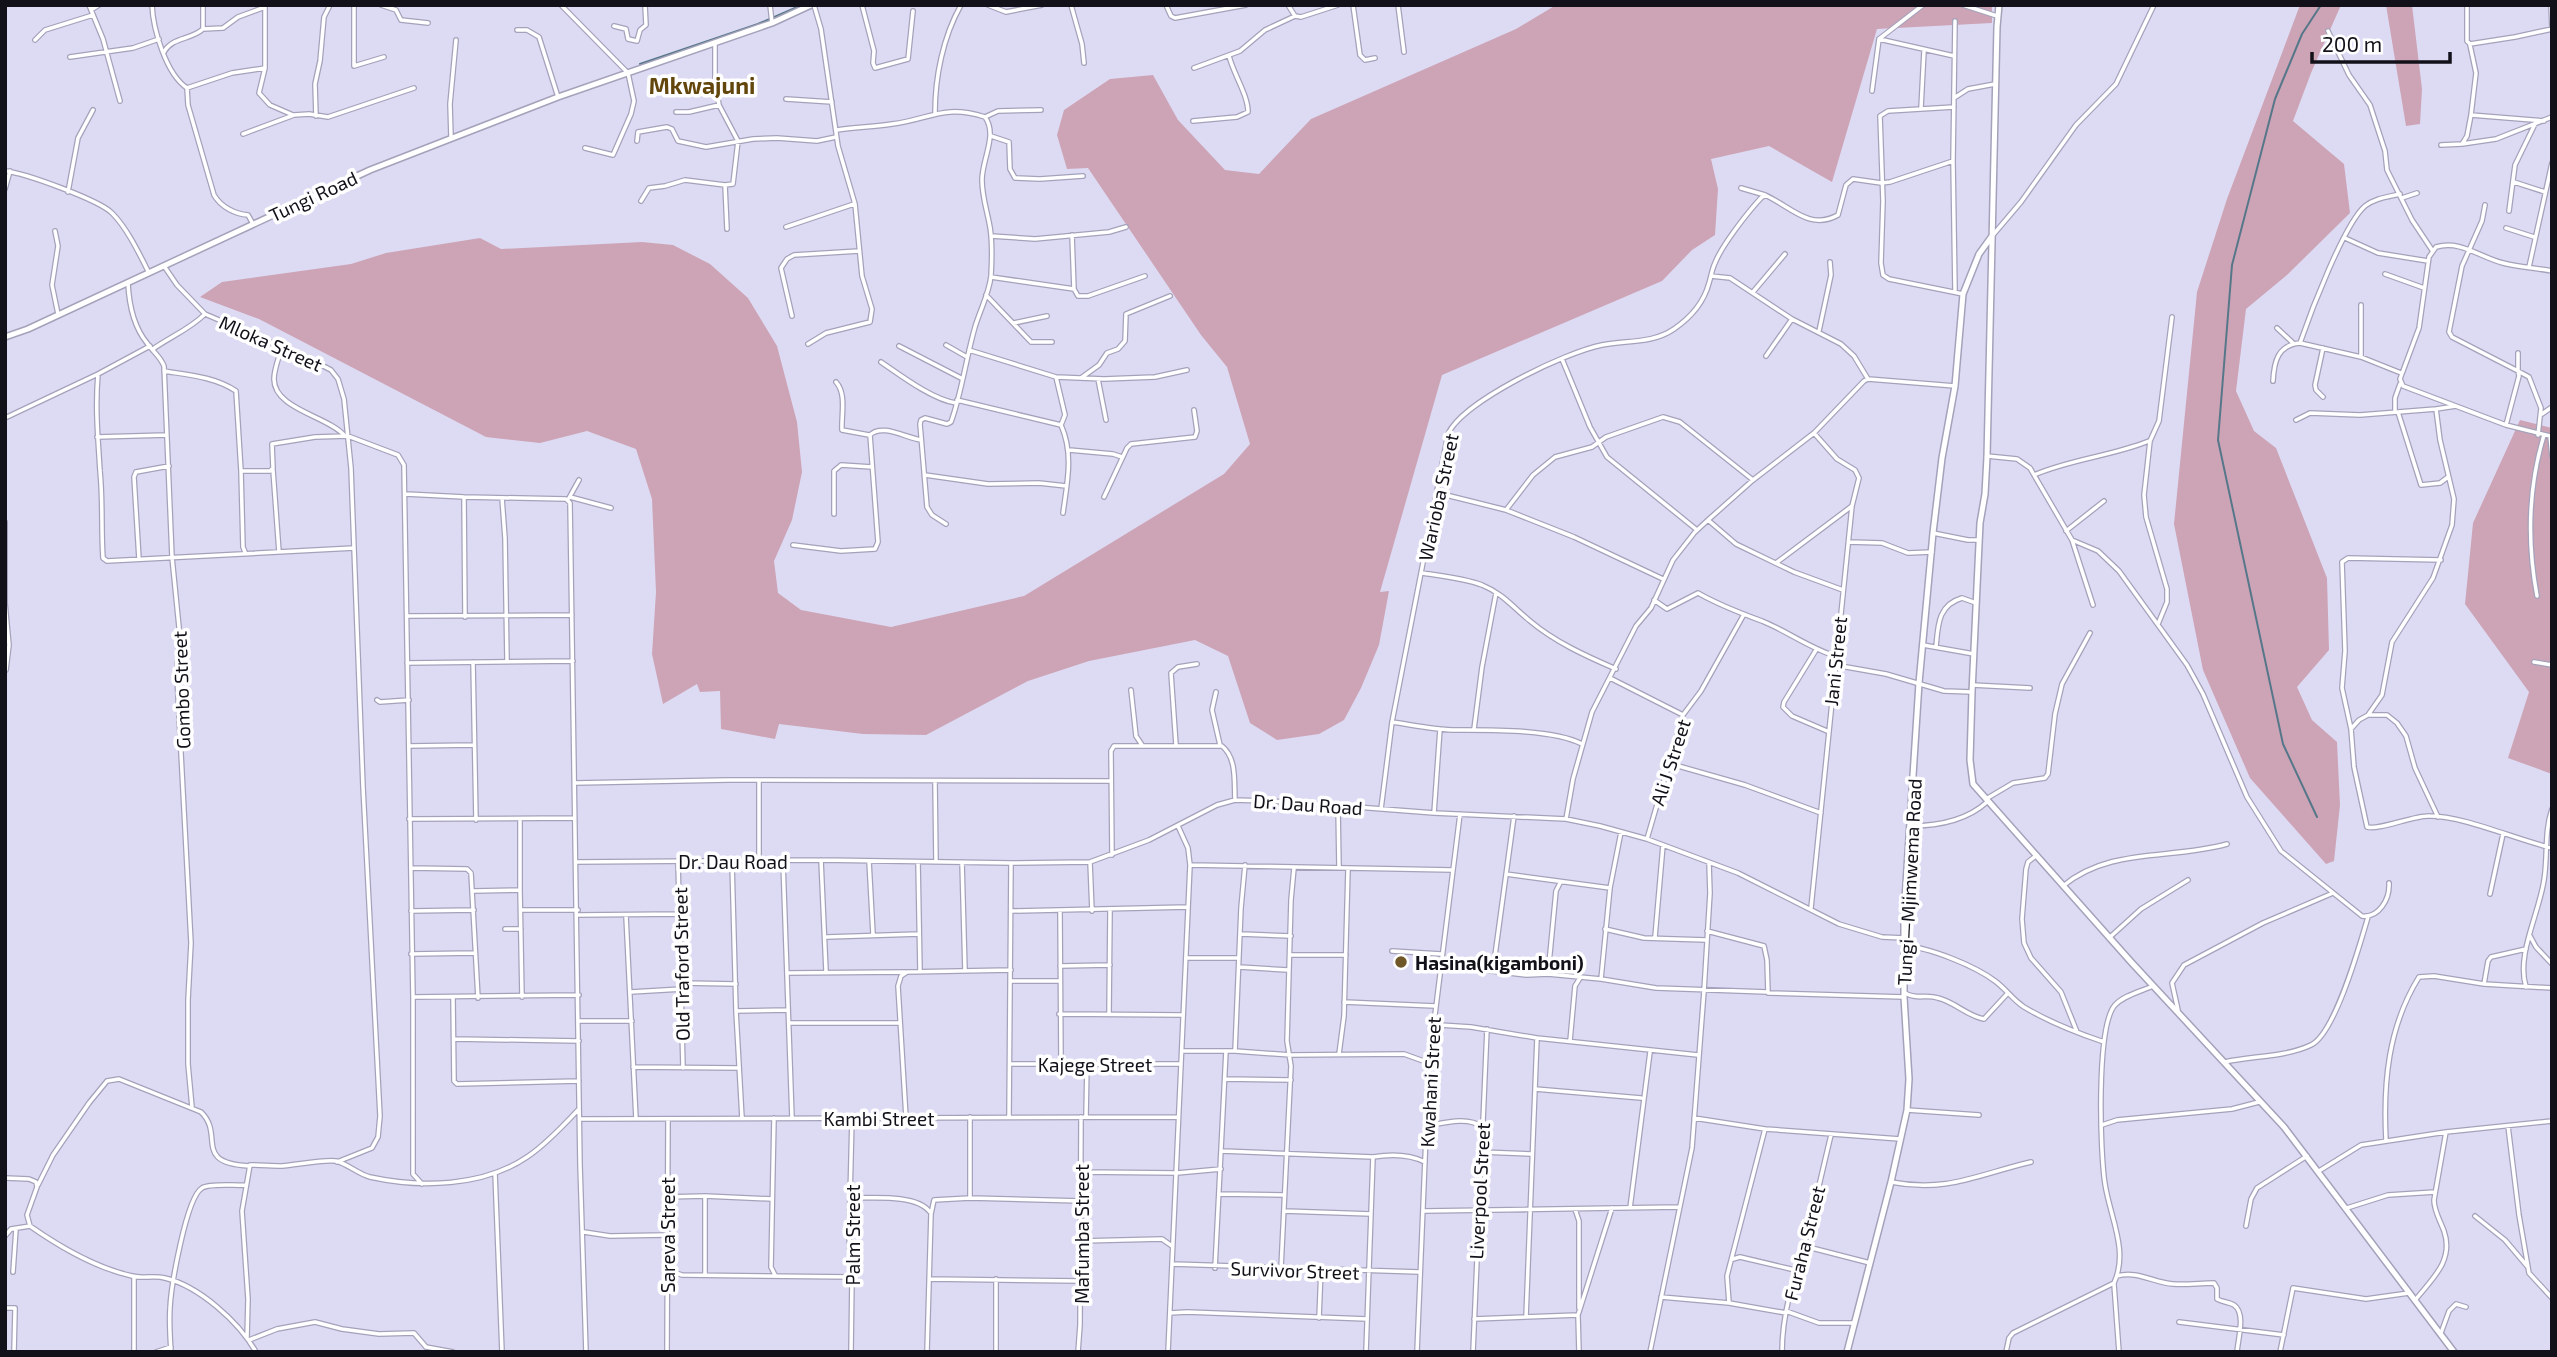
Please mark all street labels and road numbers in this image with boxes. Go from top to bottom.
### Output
street label: Tungi Road [265,166,361,226]
street label: Mloka Street [216,310,326,376]
street label: Warioba Street [1413,431,1463,563]
street label: Jani Street [1819,615,1851,707]
street label: Gombo Street [167,631,195,749]
street label: Ali J Street [1645,716,1695,808]
street label: Tungi—Mjimwema Road [1892,778,1926,986]
street label: Dr. Dau Road [1252,789,1364,819]
street label: Dr. Dau Road [678,850,788,873]
street label: Old Traford Street [668,887,694,1041]
street label: Kwahani Street [1415,1016,1445,1148]
street label: Kajege Street [1038,1053,1152,1076]
street label: Kambi Street [824,1107,934,1130]
street label: Liverpool Street [1464,1122,1494,1260]
street label: Mafumba Street [1070,1164,1093,1304]
street label: Sareva Street [656,1177,679,1293]
street label: Furaha Street [1779,1183,1829,1303]
street label: Palm Street [841,1185,864,1285]
street label: Survivor Street [1230,1256,1360,1284]

